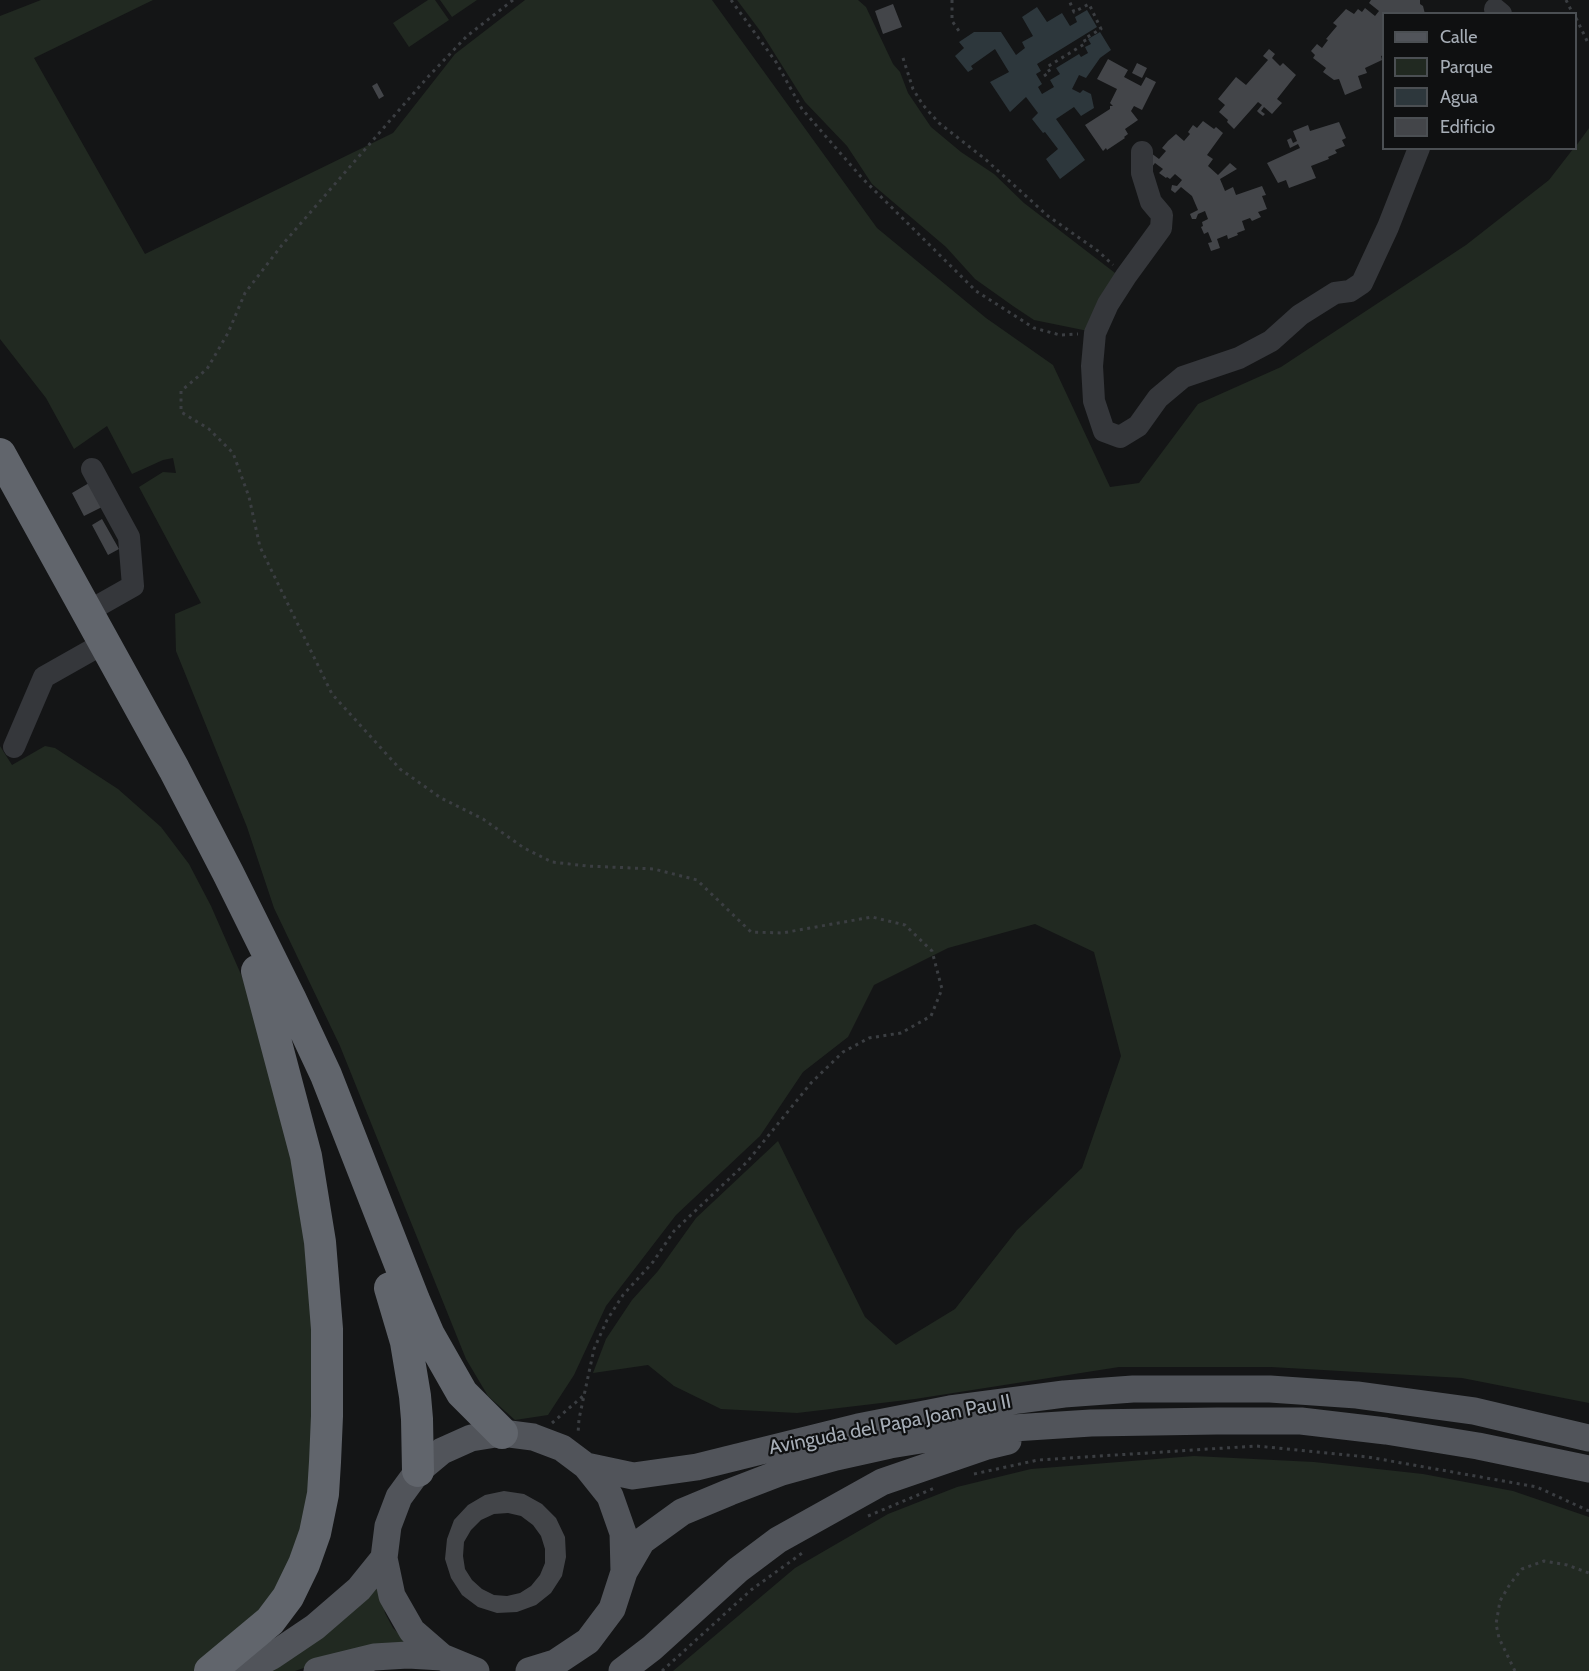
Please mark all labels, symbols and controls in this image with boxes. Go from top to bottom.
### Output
legend [1382,12,1577,150]
text: Calle [1440,26,1477,48]
text: Parque [1440,56,1493,78]
text: Agua [1440,86,1478,108]
text: Edificio [1440,116,1495,138]
street label: Avinguda del Papa Joan Pau II [767,1390,1013,1460]

